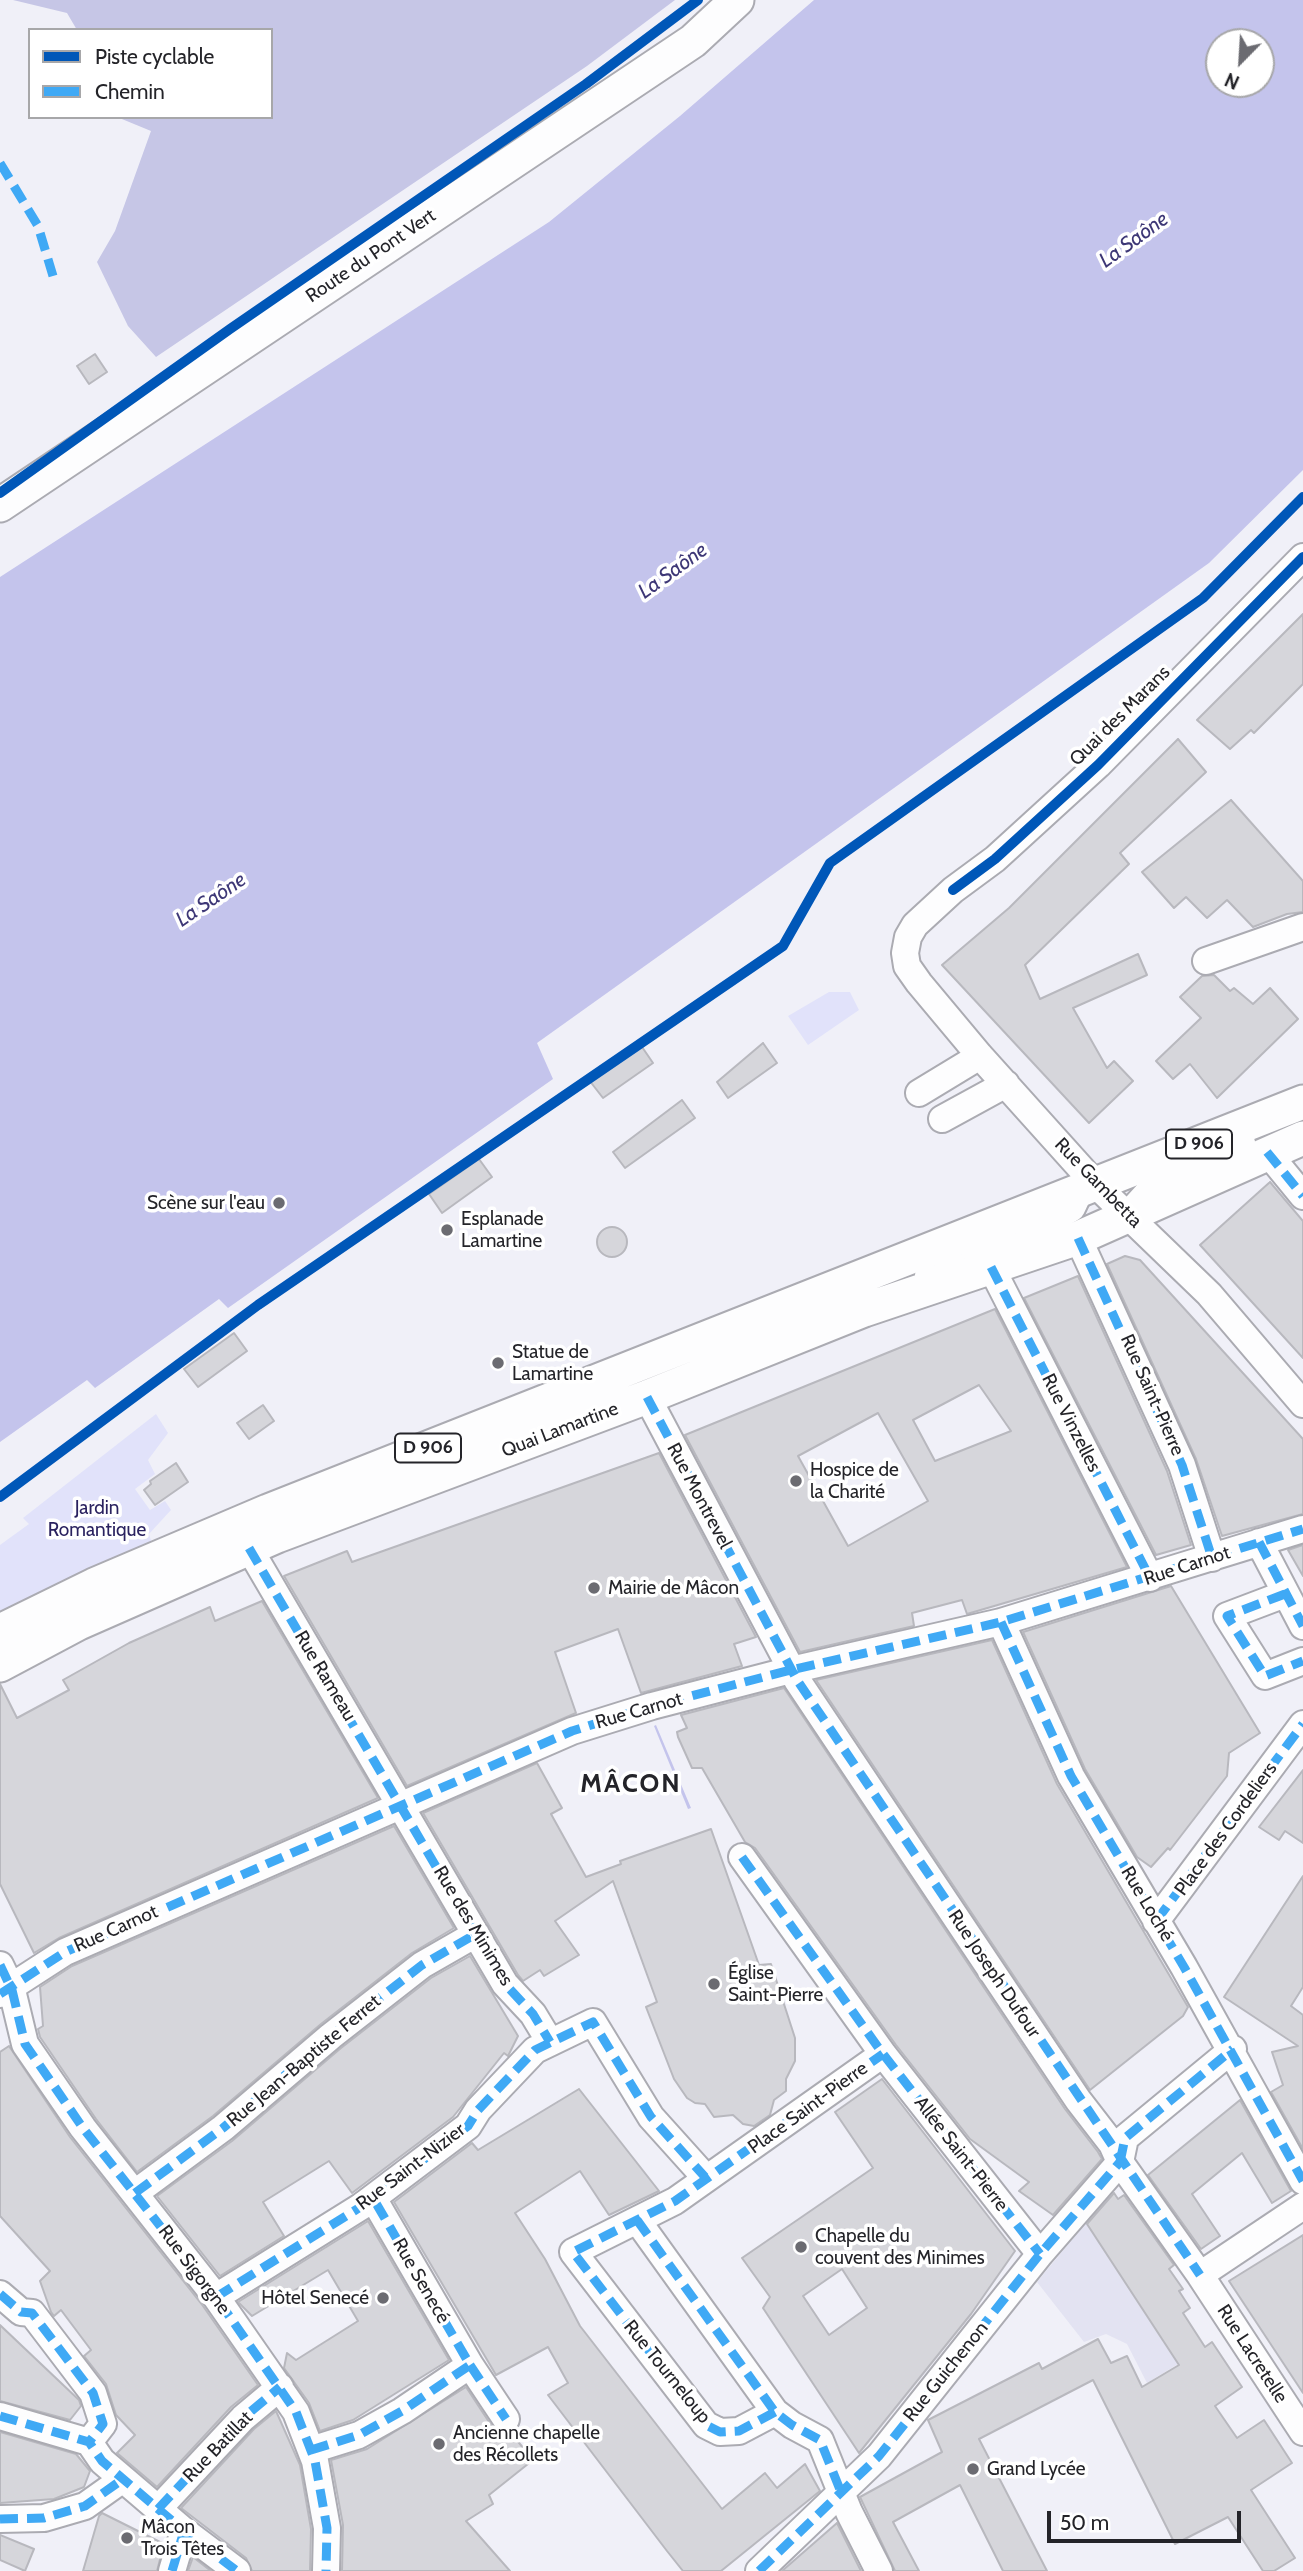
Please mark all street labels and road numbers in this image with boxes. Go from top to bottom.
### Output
street label: Route du Pont Vert [302,204,440,308]
street label: Quai des Marans [1065,661,1175,771]
road number: D 906 [1166,1129,1232,1158]
street label: Rue Gambetta [1050,1133,1146,1233]
street label: Rue Saint-Pierre [1115,1331,1189,1459]
street label: Rue Vinzelles [1037,1370,1105,1476]
street label: Quai Lamartine [498,1397,622,1463]
road number: D 906 [395,1434,461,1462]
street label: Rue Montrevel [662,1439,736,1553]
street label: Rue Carnot [1141,1541,1233,1591]
street label: Rue Rameau [289,1627,361,1725]
street label: Rue Carnot [593,1688,685,1734]
street label: Place des Cordeliers [1170,1758,1282,1900]
street label: Rue des Minimes [428,1862,518,1990]
street label: Rue Loché [1116,1862,1178,1946]
street label: Rue Carnot [71,1900,161,1958]
street label: Rue Joseph Dufour [943,1906,1045,2042]
street label: Rue Jean-Baptiste Ferret [223,1990,385,2132]
street label: Place Saint-Pierre [744,2057,872,2159]
street label: Allée Saint-Pierre [909,2092,1013,2216]
street label: Rue Saint-Nizier [352,2119,470,2215]
street label: Rue Sigorgne [153,2221,235,2319]
street label: Rue Senecé [387,2234,455,2328]
street label: Rue Lacretelle [1212,2301,1292,2407]
street label: Rue Tourneloup [619,2316,715,2428]
street label: Rue Guichenon [899,2317,993,2427]
street label: Rue Batillat [178,2407,258,2487]

